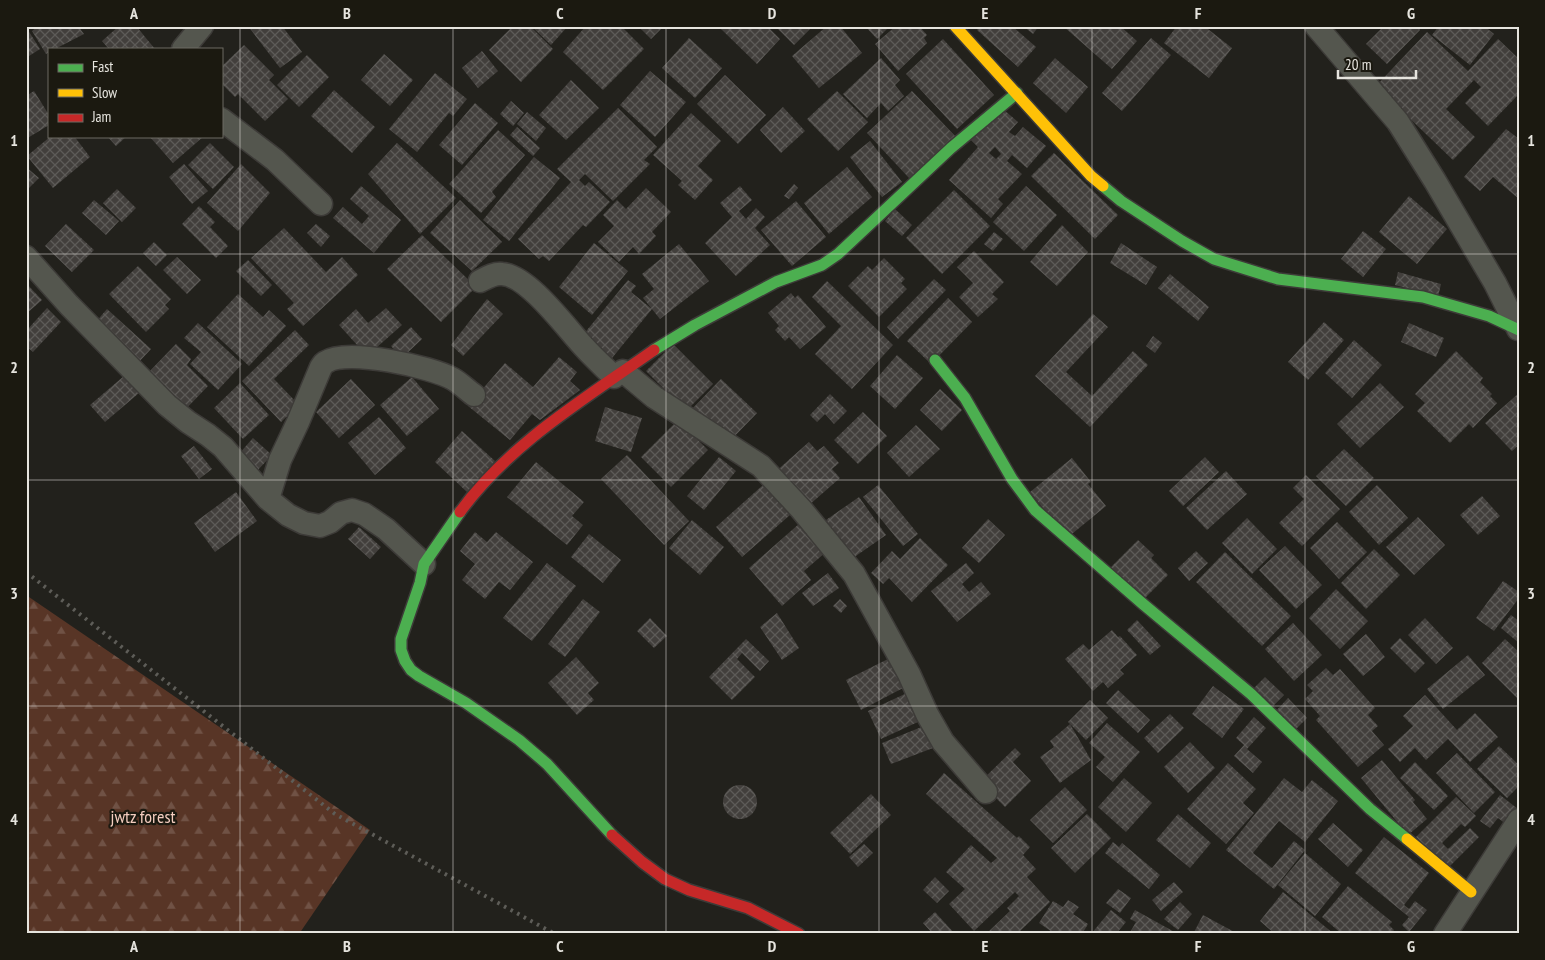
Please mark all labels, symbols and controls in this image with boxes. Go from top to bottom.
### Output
text: A [129,3,139,23]
text: B [343,3,351,23]
text: C [556,3,564,23]
text: D [768,3,777,23]
text: E [982,3,989,23]
text: F [1195,3,1202,23]
text: G [1407,3,1415,23]
legend [48,48,222,138]
scale bar [1338,48,1415,80]
text: 20 m [1345,55,1371,74]
text: Fast [92,57,113,76]
text: Slow [92,83,117,102]
text: Jam [91,107,111,126]
text: 1 [10,130,18,150]
text: 1 [1527,130,1535,150]
text: 2 [10,357,18,377]
text: 2 [1527,357,1535,377]
text: 3 [10,583,18,603]
text: 3 [1527,583,1535,603]
park label: jwtz forest [111,805,176,828]
text: 4 [10,809,18,829]
text: 4 [1527,809,1535,829]
text: A [129,936,139,956]
text: B [343,936,351,956]
text: C [556,936,564,956]
text: D [768,936,777,956]
text: E [982,936,989,956]
text: F [1195,936,1202,956]
text: G [1407,936,1415,956]

